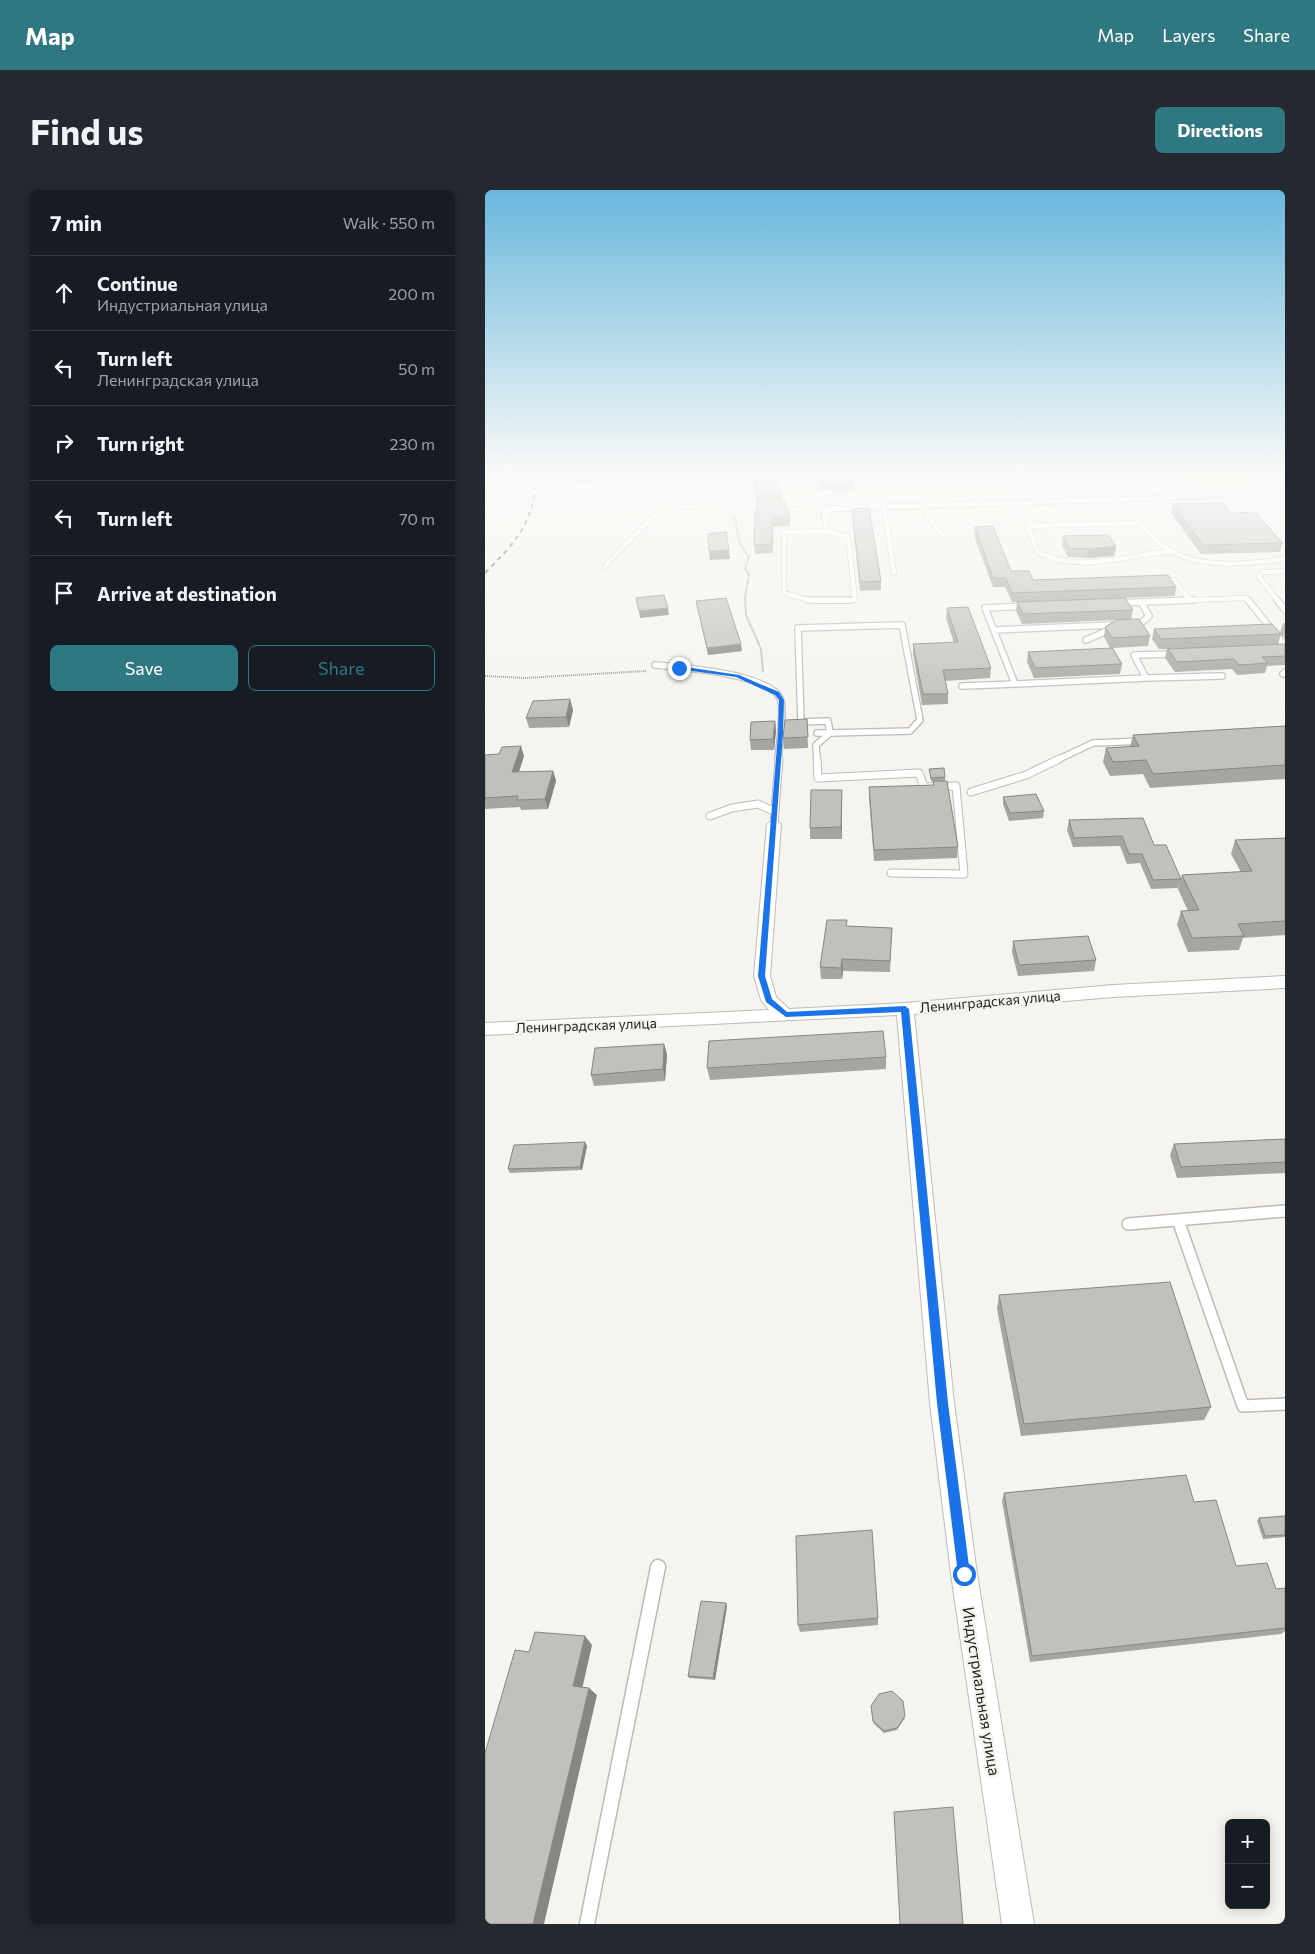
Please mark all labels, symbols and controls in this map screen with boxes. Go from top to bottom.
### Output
text: Map [25,21,75,50]
text: Map [1097,24,1134,46]
text: Layers [1162,24,1215,46]
text: Share [1243,24,1290,46]
button: Directions [1155,107,1285,153]
text: Find us [30,109,144,152]
text: 7 min [50,210,102,235]
text: Walk · 550 m [343,213,435,232]
text: Continue [97,272,177,295]
icon: ahead [50,279,78,307]
text: 200 m [388,284,435,303]
text: Индустриальная улица [97,295,268,314]
text: Turn left [97,347,172,370]
icon: left [50,354,78,382]
text: 50 m [398,359,435,378]
text: Ленинградская улица [97,370,259,389]
icon: right [50,429,78,457]
text: Turn right [97,432,184,455]
text: 230 m [390,434,435,453]
icon: left [50,504,78,532]
text: Turn left [97,507,172,530]
text: 70 m [399,509,435,528]
icon: arrive [50,579,78,607]
text: Arrive at destination [97,582,277,605]
button: Save [50,645,238,691]
button: Share [248,645,435,691]
route end [668,657,691,680]
street label: Ленинградская улица [919,986,1061,1016]
street label: Ленинградская улица [515,1014,657,1036]
route start [953,1563,976,1586]
street label: Индустриальная улица [959,1605,1005,1777]
map controls [1225,1819,1270,1909]
button: + [1225,1819,1270,1864]
button: − [1225,1864,1270,1909]

